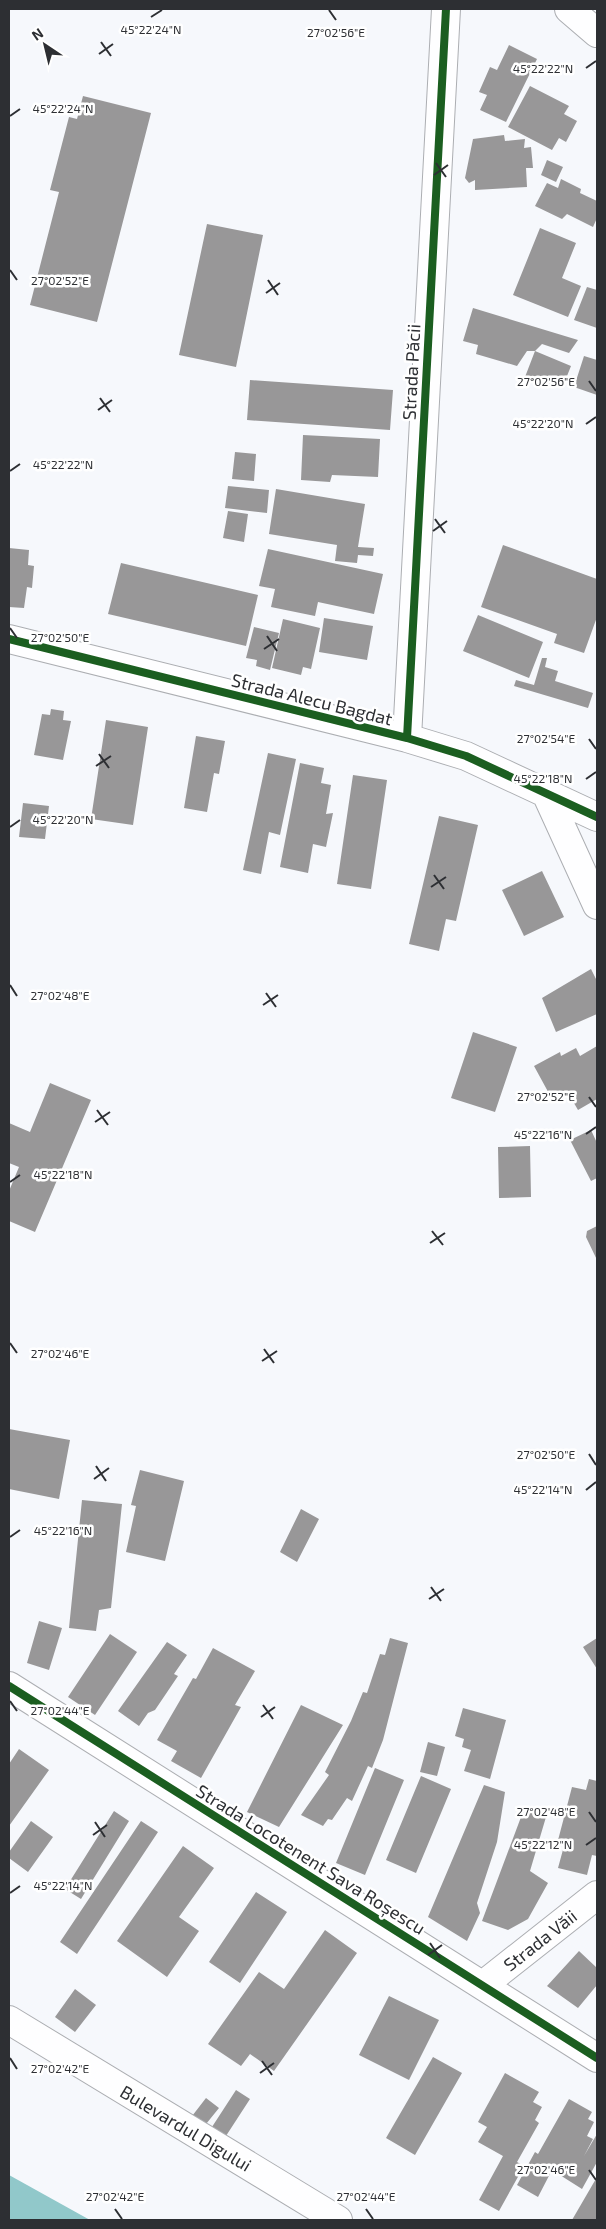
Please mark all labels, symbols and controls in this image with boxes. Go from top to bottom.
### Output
north arrow [20,20,70,70]
text: 45°22'24"N [121,22,181,36]
text: N [28,24,46,44]
text: 27°02'56"E [307,25,365,39]
text: 45°22'22"N [513,61,573,75]
text: 45°22'24"N [33,101,93,115]
text: 27°02'52"E [31,273,89,287]
street label: Strada Păcii [397,323,425,421]
text: 27°02'56"E [517,374,575,388]
text: 45°22'20"N [513,416,573,430]
text: 45°22'22"N [33,457,93,471]
text: 27°02'50"E [31,630,89,644]
street label: Strada Alecu Bagdat [229,668,395,730]
text: 27°02'54"E [517,731,576,745]
text: 45°22'18"N [514,771,572,785]
text: 45°22'20"N [33,812,93,826]
text: 27°02'48"E [30,988,90,1002]
text: 27°02'52"E [517,1089,575,1103]
text: 45°22'16"N [514,1127,572,1141]
text: 45°22'18"N [34,1167,92,1181]
text: 27°02'46"E [31,1346,90,1360]
text: 27°02'50"E [517,1447,575,1461]
text: 45°22'14"N [514,1482,572,1496]
text: 45°22'16"N [34,1523,92,1537]
text: 27°02'44"E [30,1703,90,1717]
street label: Strada Locotenent Sava Roșescu [192,1779,430,1940]
text: 27°02'48"E [516,1804,576,1818]
text: 45°22'12"N [514,1837,572,1851]
text: 45°22'14"N [34,1878,92,1892]
street label: Strada Văii [499,1905,581,1975]
text: 27°02'42"E [31,2061,90,2075]
street label: Bulevardul Digului [116,2080,256,2176]
text: 27°02'46"E [517,2162,576,2176]
text: 27°02'42"E [86,2189,145,2203]
text: 27°02'44"E [336,2189,396,2203]

